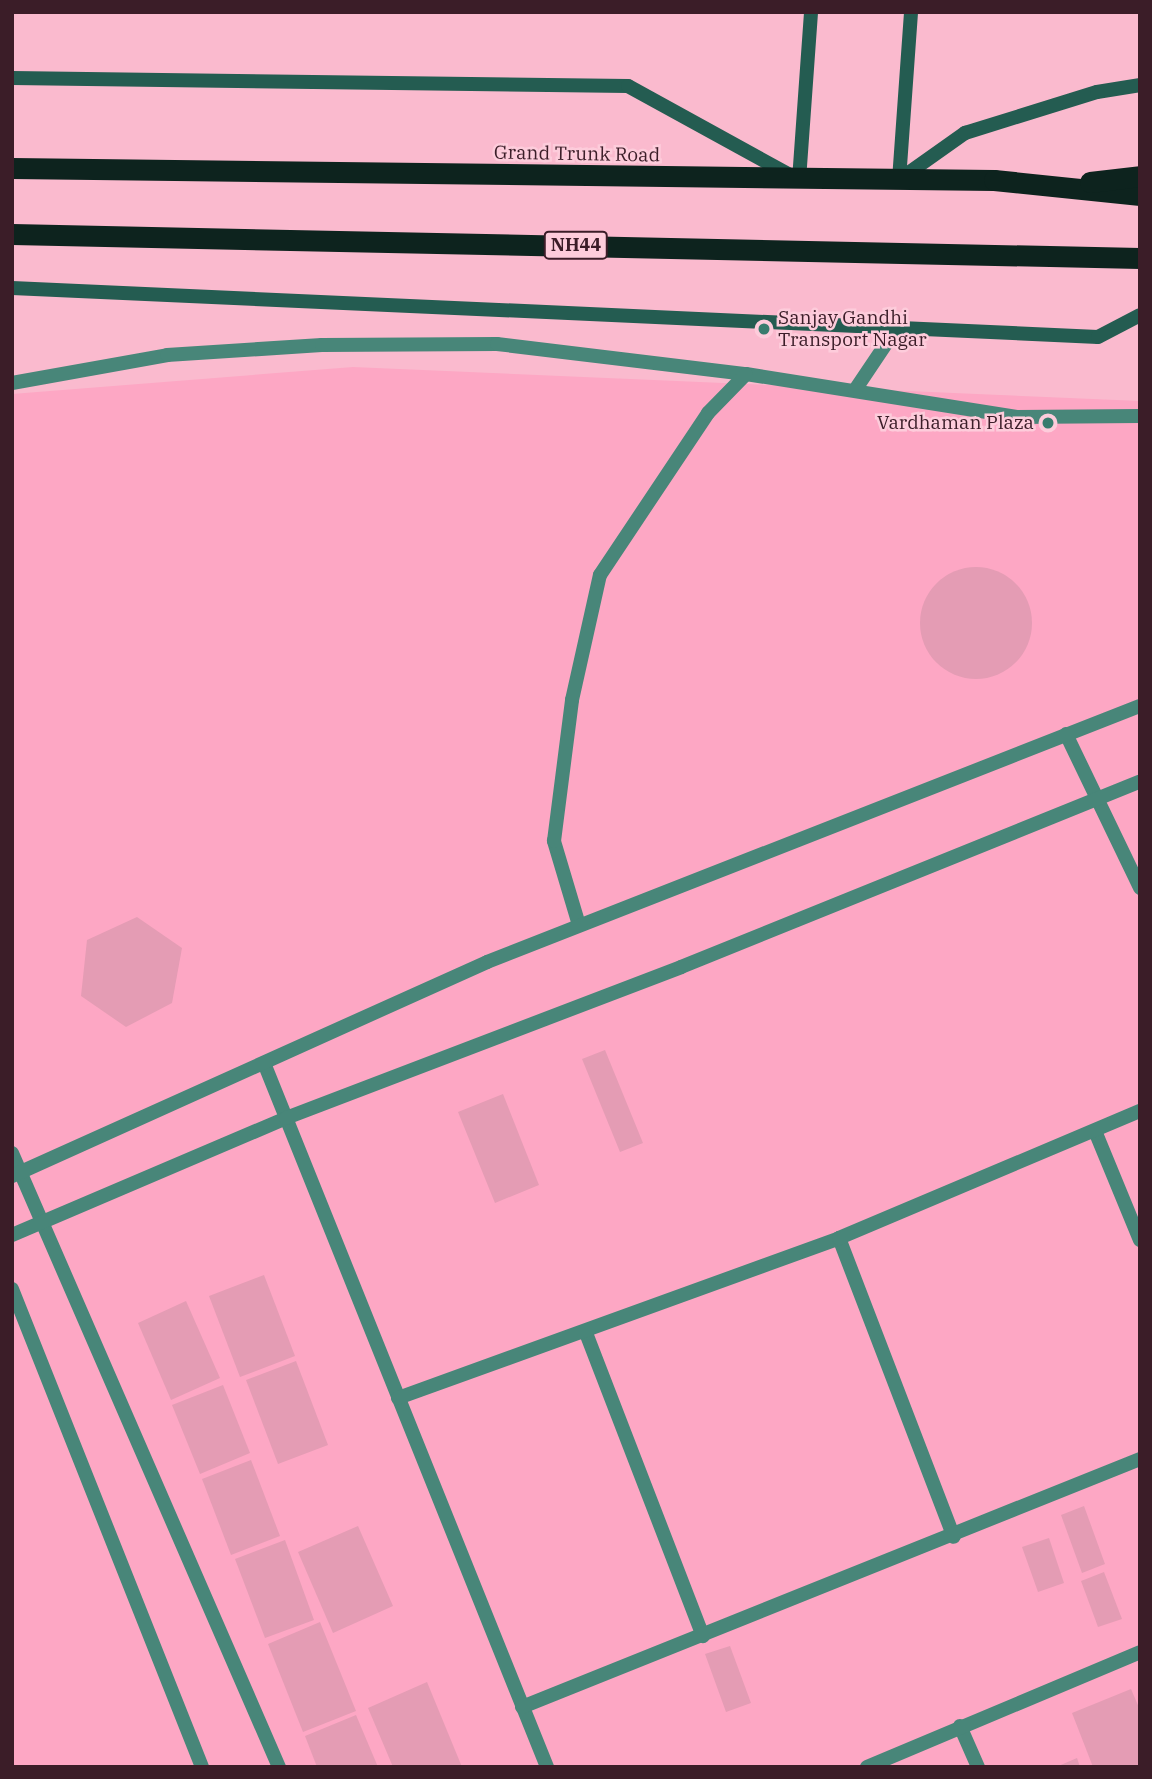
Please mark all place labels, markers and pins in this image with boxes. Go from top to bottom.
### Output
place label: Sanjay Gandhi Transport Nagar [778,307,927,351]
marker: Sanjay Gandhi Transport Nagar [756,321,772,337]
place label: Vardhaman Plaza [877,412,1034,434]
marker: Vardhaman Plaza [1040,415,1056,431]

